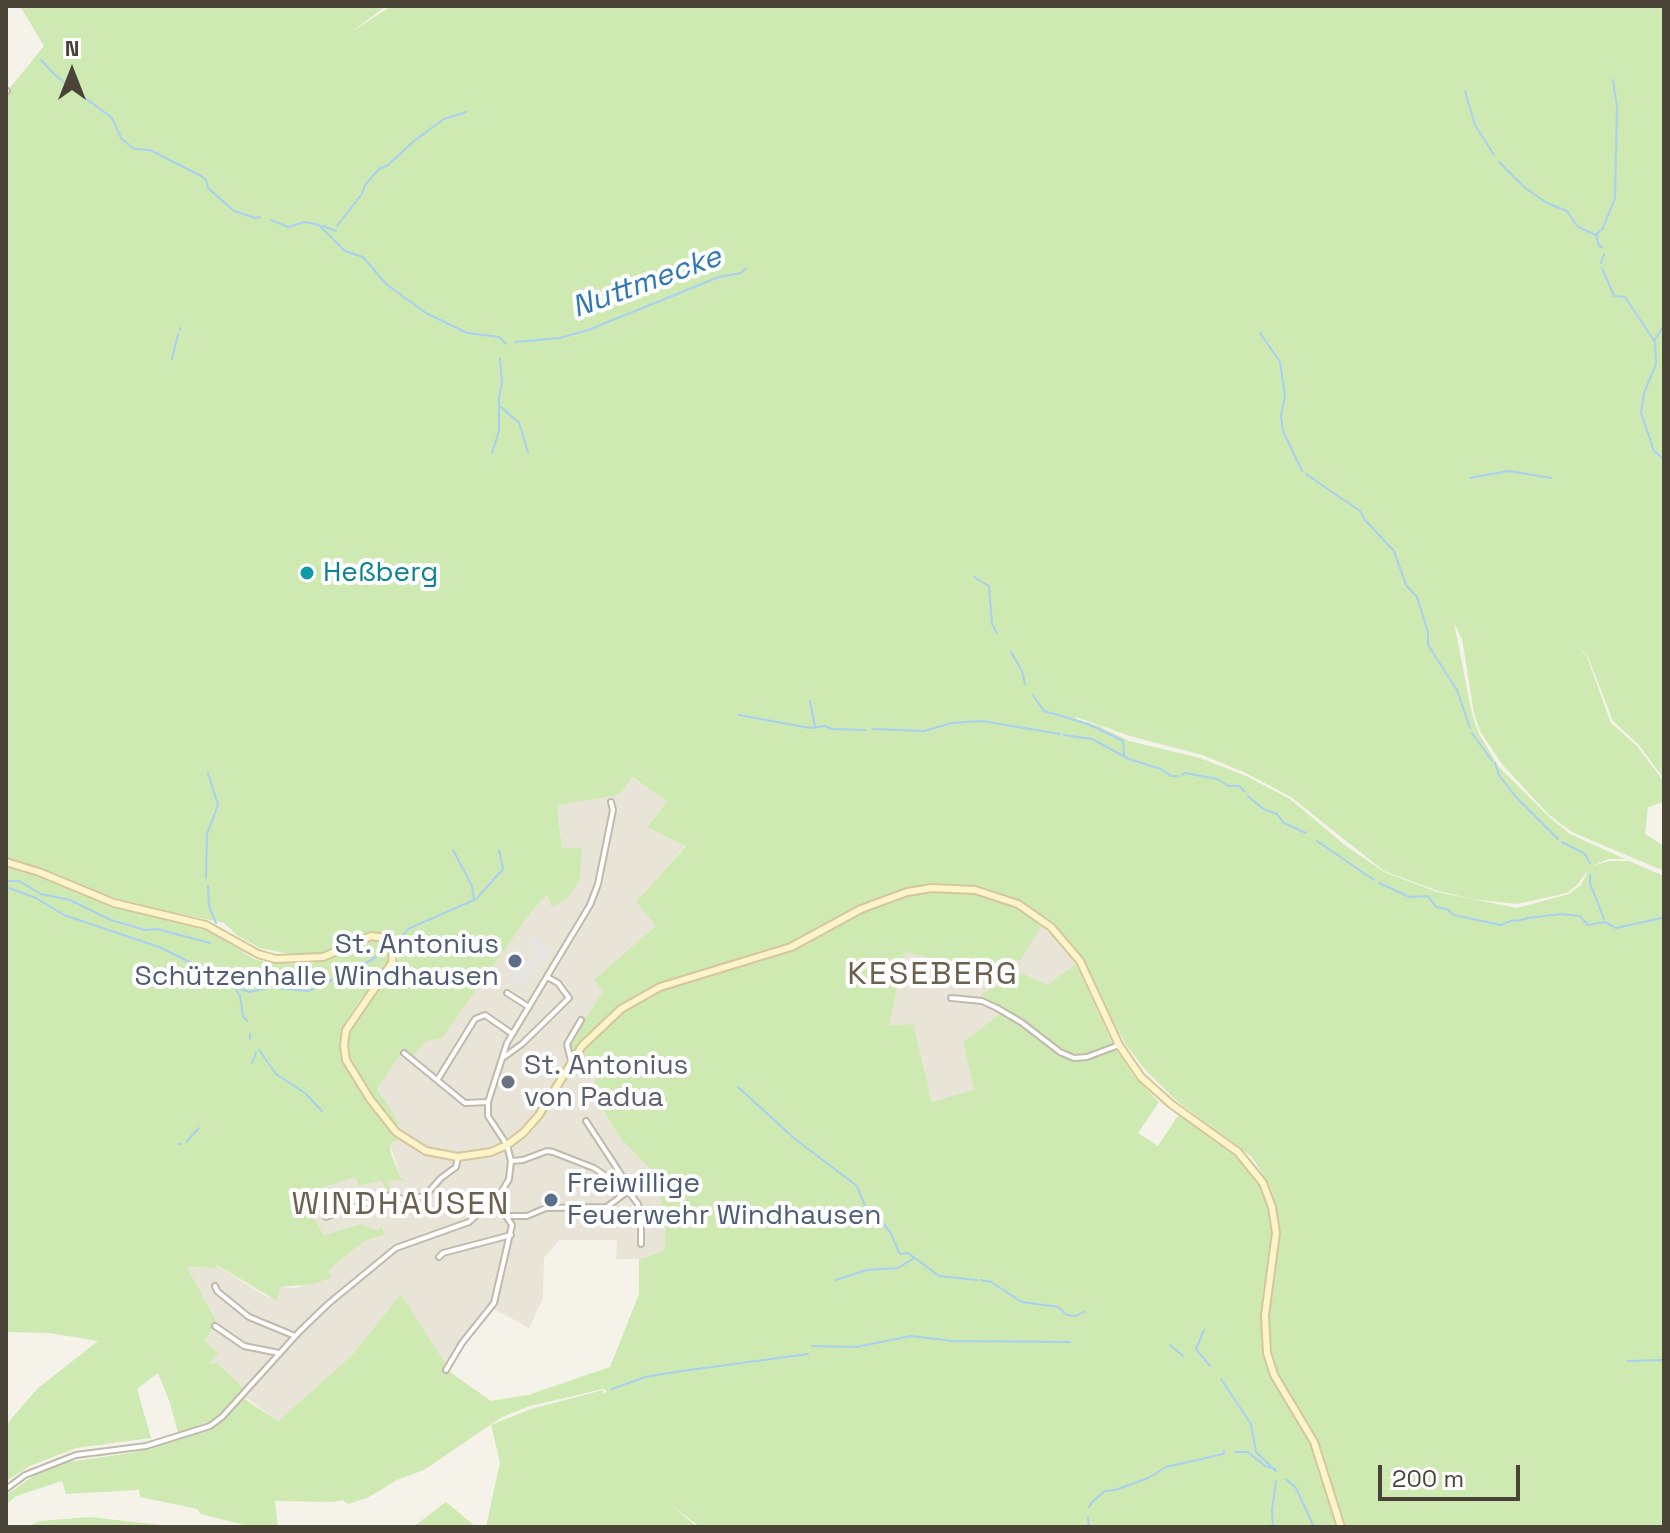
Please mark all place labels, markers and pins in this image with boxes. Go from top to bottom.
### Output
place label: Heßberg [323,556,438,590]
marker: Heßberg [298,564,316,582]
place label: St. Antonius Schützenhalle Windhausen [134,928,499,994]
marker: St. Antonius Schützenhalle Windhausen [506,952,524,970]
place label: St. Antonius von Padua [524,1049,688,1115]
marker: St. Antonius von Padua [499,1073,517,1091]
place label: Freiwillige Feuerwehr Windhausen [567,1167,882,1233]
marker: Freiwillige Feuerwehr Windhausen [542,1191,560,1209]

